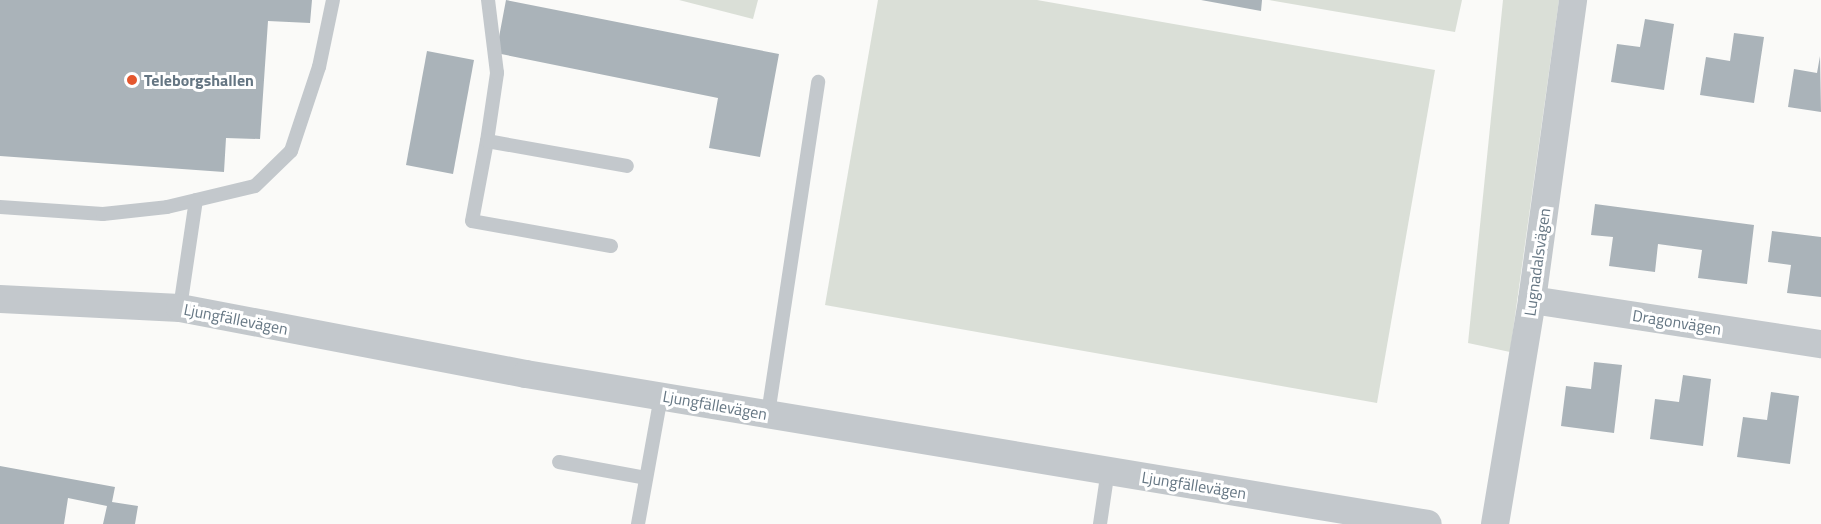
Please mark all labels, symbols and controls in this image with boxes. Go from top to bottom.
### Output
place label: Teleborgshallen [144,70,254,90]
marker: Teleborgshallen [125,73,139,87]
street label: Lugnadalsvägen [1520,207,1554,317]
street label: Ljungfällevägen [182,300,290,338]
street label: Dragonvägen [1631,306,1723,338]
street label: Ljungfällevägen [661,386,769,424]
street label: Ljungfällevägen [1140,467,1248,503]

